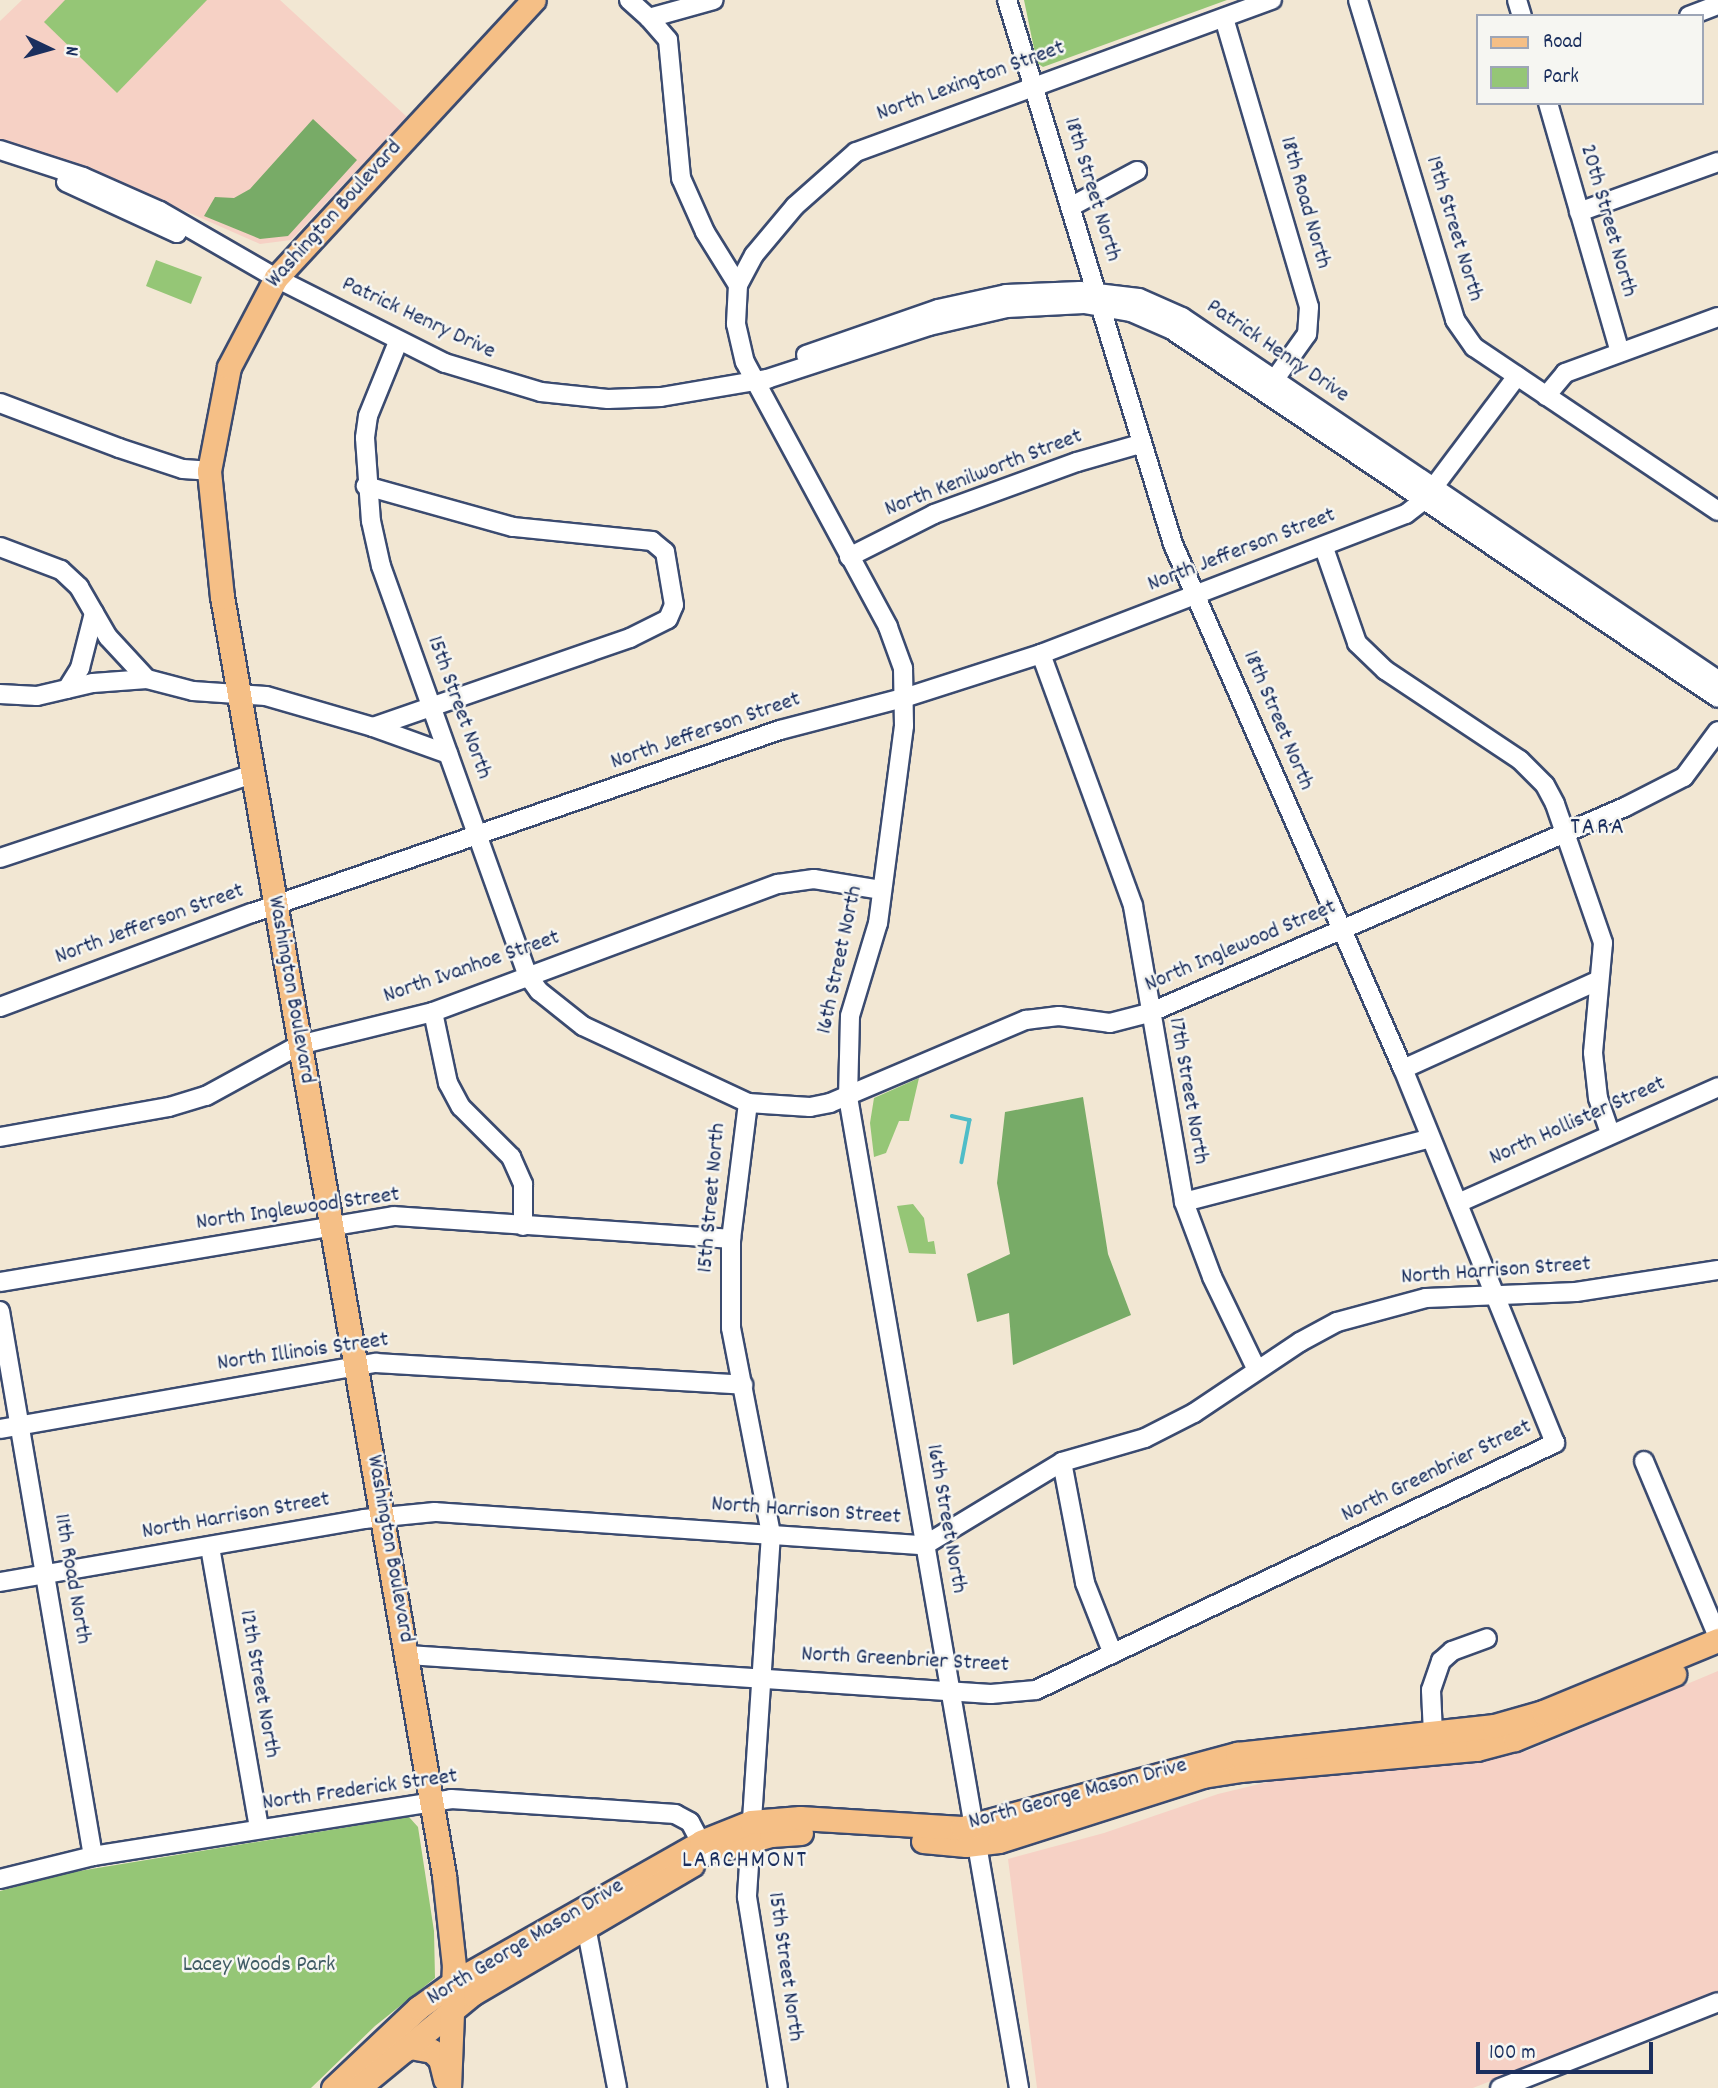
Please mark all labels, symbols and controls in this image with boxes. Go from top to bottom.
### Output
north arrow [14,14,84,84]
legend [1476,14,1704,105]
text: Road [1543,28,1582,58]
street label: North Lexington Street [873,35,1069,129]
text: N [57,45,84,57]
text: Park [1543,63,1579,93]
street label: 18th Street North [1056,115,1126,265]
street label: 18th Road North [1272,134,1336,272]
street label: Washington Boulevard [261,135,409,295]
street label: 20th Street North [1572,142,1642,300]
street label: 19th Street North [1418,153,1488,305]
street label: Patrick Henry Drive [337,271,499,367]
street label: Patrick Henry Drive [1200,294,1354,410]
street label: North Kenilworth Street [881,424,1087,524]
street label: North Jefferson Street [1144,502,1340,600]
street label: 15th Street North [419,633,497,783]
street label: 18th Street North [1235,647,1319,795]
street label: North Jefferson Street [608,687,804,777]
district label: TARA [1571,815,1625,843]
street label: North Jefferson Street [52,878,248,972]
street label: 16th Street North [812,883,870,1037]
street label: Washington Boulevard [260,894,320,1086]
street label: North Inglewood Street [1141,894,1341,1000]
street label: North Ivanhoe Street [380,925,564,1011]
street label: 17th Street North [1161,1016,1213,1166]
street label: North Hollister Street [1486,1071,1670,1173]
street label: 15th Street North [693,1122,733,1274]
street label: North Inglewood Street [195,1182,401,1238]
street label: North Harrison Street [1400,1252,1592,1292]
street label: North Illinois Street [216,1327,390,1379]
street label: North Greenbrier Street [1338,1414,1536,1530]
street label: 16th Street North [918,1442,972,1596]
street label: Washington Boulevard [359,1453,419,1645]
street label: North Harrison Street [140,1487,332,1547]
street label: North Harrison Street [710,1492,902,1532]
street label: 11th Road North [46,1512,96,1646]
street label: 12th Street North [231,1608,285,1760]
street label: North Greenbrier Street [800,1642,1010,1680]
street label: North George Mason Drive [966,1753,1190,1837]
street label: North Frederick Street [261,1764,459,1818]
district label: LARCHMONT [683,1848,807,1876]
street label: North George Mason Drive [423,1873,629,2013]
street label: 15th Street North [760,1891,808,2043]
park label: Lacey Woods Park [183,1952,335,1980]
scale bar [1480,2028,1657,2072]
text: 100 m [1489,2039,1536,2069]

